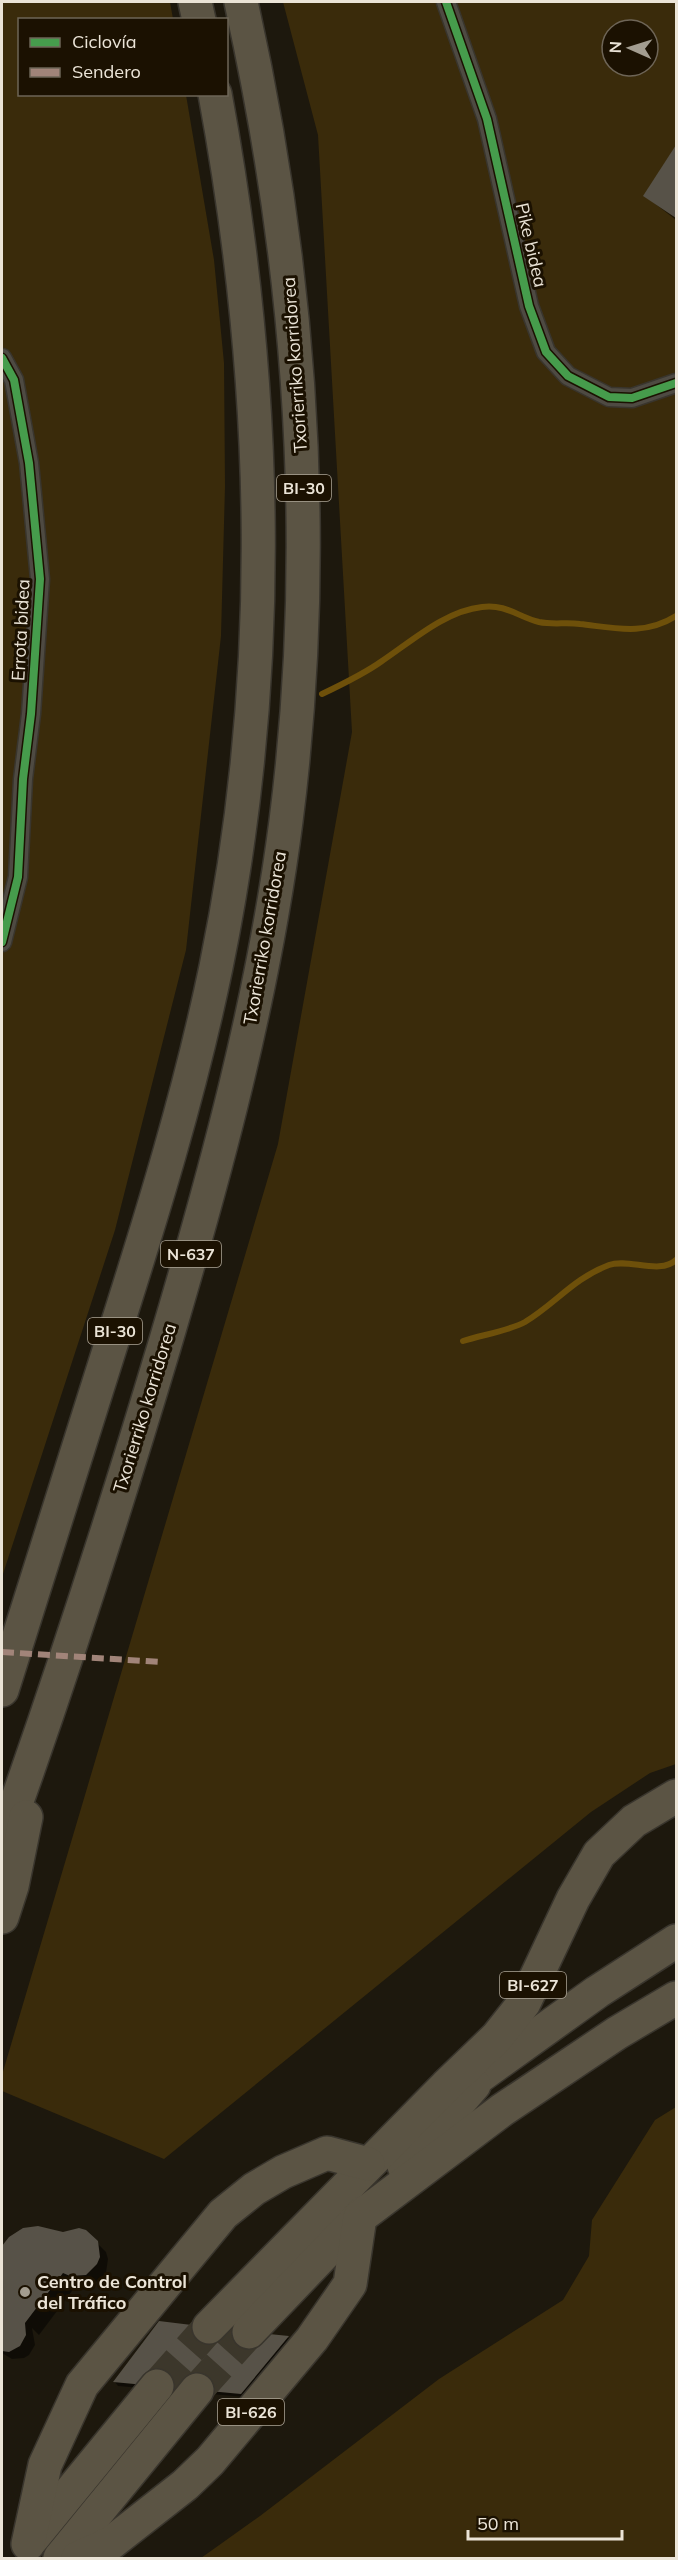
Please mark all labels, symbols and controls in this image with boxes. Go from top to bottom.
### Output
legend [18,18,228,96]
north arrow [600,18,660,78]
text: Ciclovía [72,30,137,53]
text: N [605,41,625,54]
text: Sendero [72,60,141,83]
street label: Pike bidea [511,200,552,289]
street label: Txorierriko korridorea [277,276,312,454]
road number: BI-30 [277,475,331,501]
street label: Errota bidea [6,578,35,682]
street label: Txorierriko korridorea [238,849,291,1027]
road number: N-637 [161,1241,221,1267]
road number: BI-30 [88,1318,142,1344]
street label: Txorierriko korridorea [108,1320,181,1495]
road number: BI-627 [500,1972,566,1998]
place label: Centro de Control del Tráfico [37,2270,187,2314]
marker: Centro de Control del Tráfico [18,2285,32,2299]
road number: BI-626 [218,2399,284,2425]
scale bar [468,2503,622,2541]
text: 50 m [477,2512,519,2535]

